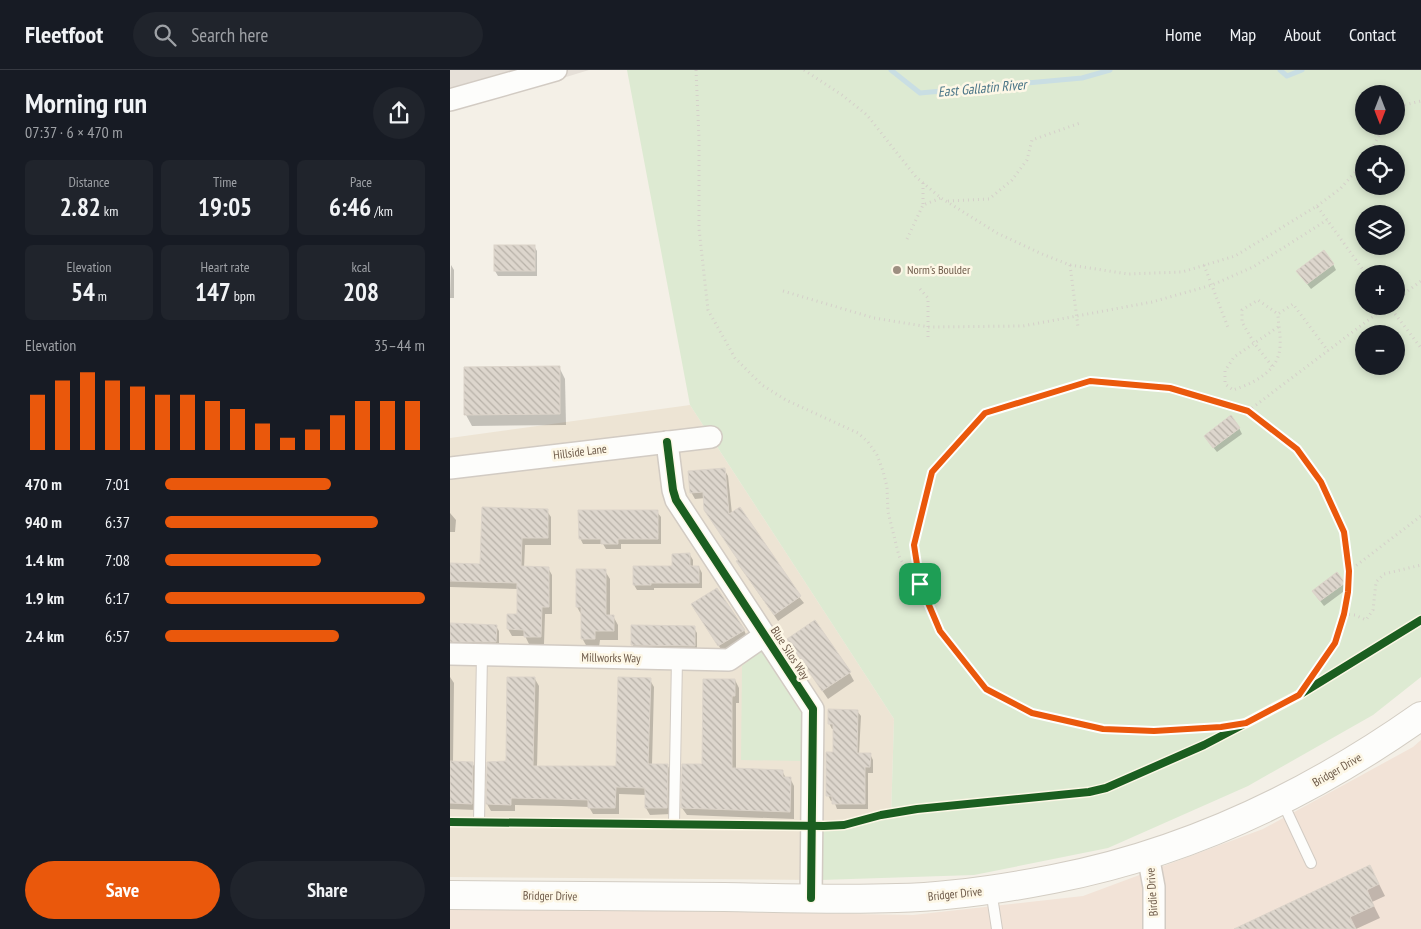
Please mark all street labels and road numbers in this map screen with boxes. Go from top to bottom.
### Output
street label: Hillside Lane [552,441,608,462]
street label: Blue Silos Way [768,623,813,682]
street label: Millworks Way [581,649,641,666]
street label: Bridger Drive [1309,749,1364,790]
street label: Birdie Drive [1142,867,1161,917]
street label: Bridger Drive [927,883,983,904]
street label: Bridger Drive [523,888,577,903]

